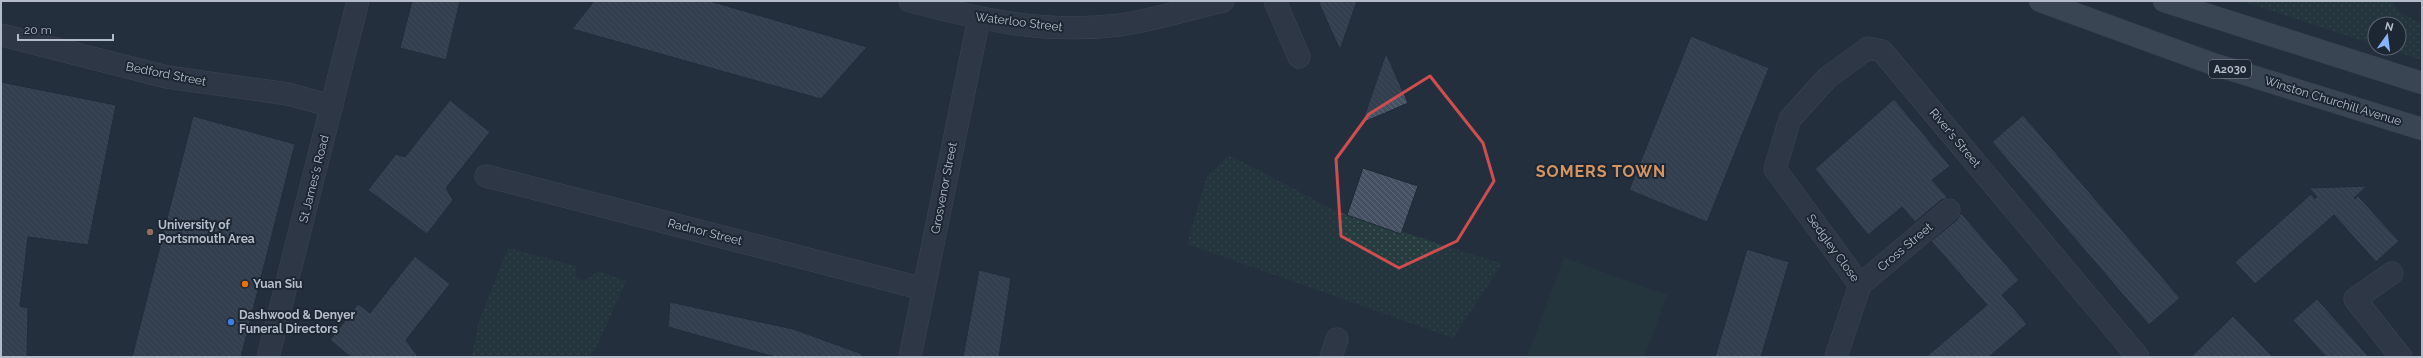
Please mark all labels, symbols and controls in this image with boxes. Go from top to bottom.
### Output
street label: Waterloo Street [975,10,1063,34]
scale bar [18,16,113,42]
north arrow [2367,16,2407,56]
text: N [2384,19,2395,34]
text: 20 m [24,23,52,37]
street label: Bedford Street [125,59,207,89]
road number: A2030 [2209,60,2251,78]
street label: Winston Churchill Avenue [2263,73,2403,129]
street label: River's Street [1926,106,1984,170]
street label: St James's Road [296,134,332,224]
street label: Grosvenor Street [928,141,960,235]
district label: SOMERS TOWN [1536,162,1666,181]
street label: Sedgley Close [1804,211,1862,285]
street label: Radnor Street [666,216,744,248]
place label: University of Portsmouth Area [158,218,255,246]
street label: Cross Street [1875,220,1935,274]
marker: University of Portsmouth Area [145,227,155,237]
place label: Yuan Siu [253,277,302,291]
marker: Yuan Siu [240,279,250,289]
place label: Dashwood & Denyer Funeral Directors [239,308,355,336]
marker: Dashwood & Denyer Funeral Directors [226,317,236,327]

